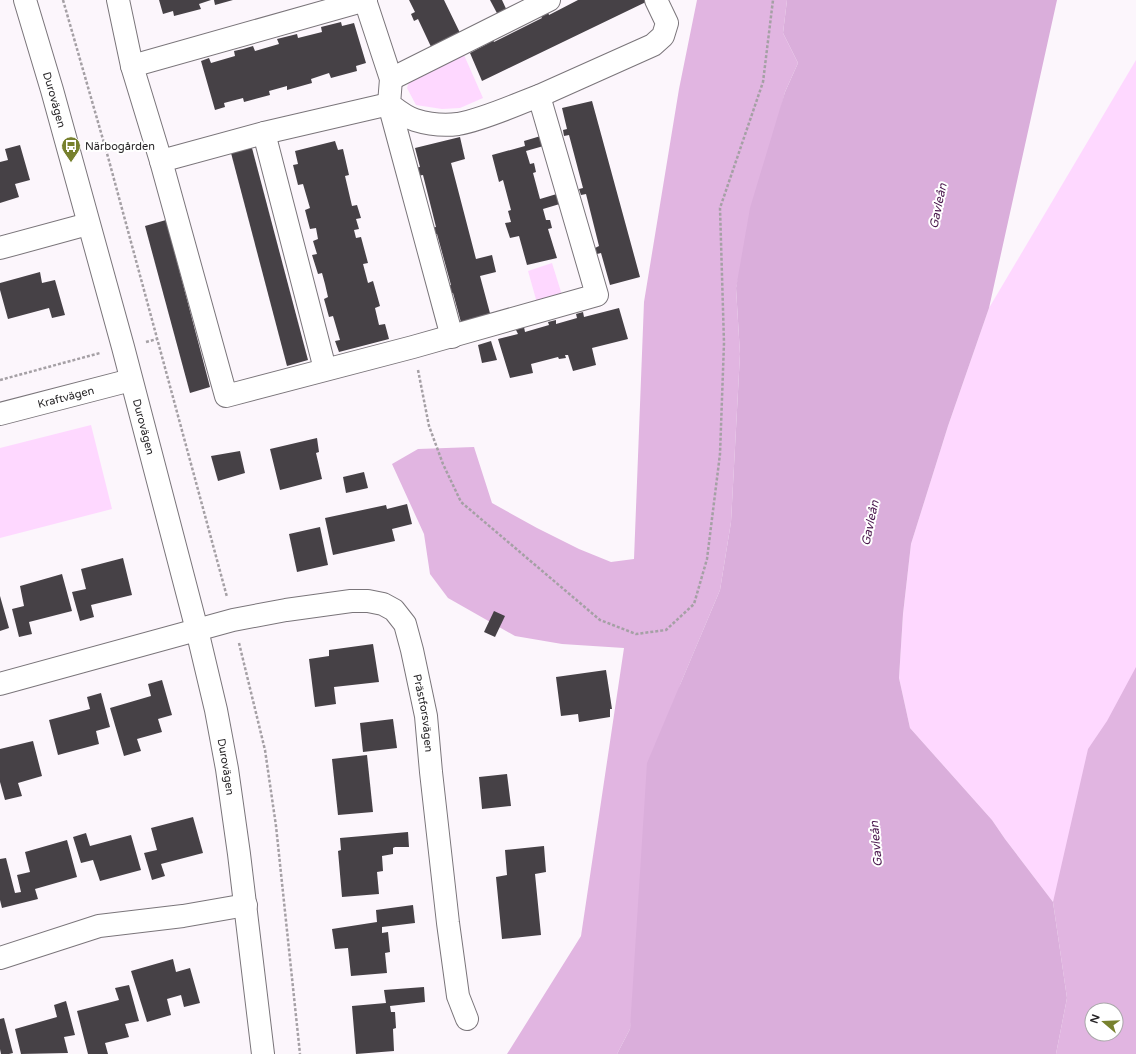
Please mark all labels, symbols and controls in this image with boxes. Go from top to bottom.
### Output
street label: Durovägen [40,70,68,129]
bus stop icon: Närbogården [60,135,82,163]
place label: Närbogården [85,140,155,153]
water label: Gavleån [926,181,950,230]
street label: Kraftvägen [36,384,96,411]
street label: Durovägen [130,397,157,456]
water label: Gavleån [858,498,882,547]
street label: Prästforsvägen [410,673,435,753]
street label: Durovägen [214,737,237,796]
water label: Gavleån [867,820,885,867]
north arrow [1084,1002,1124,1042]
text: N [1087,1013,1103,1025]

